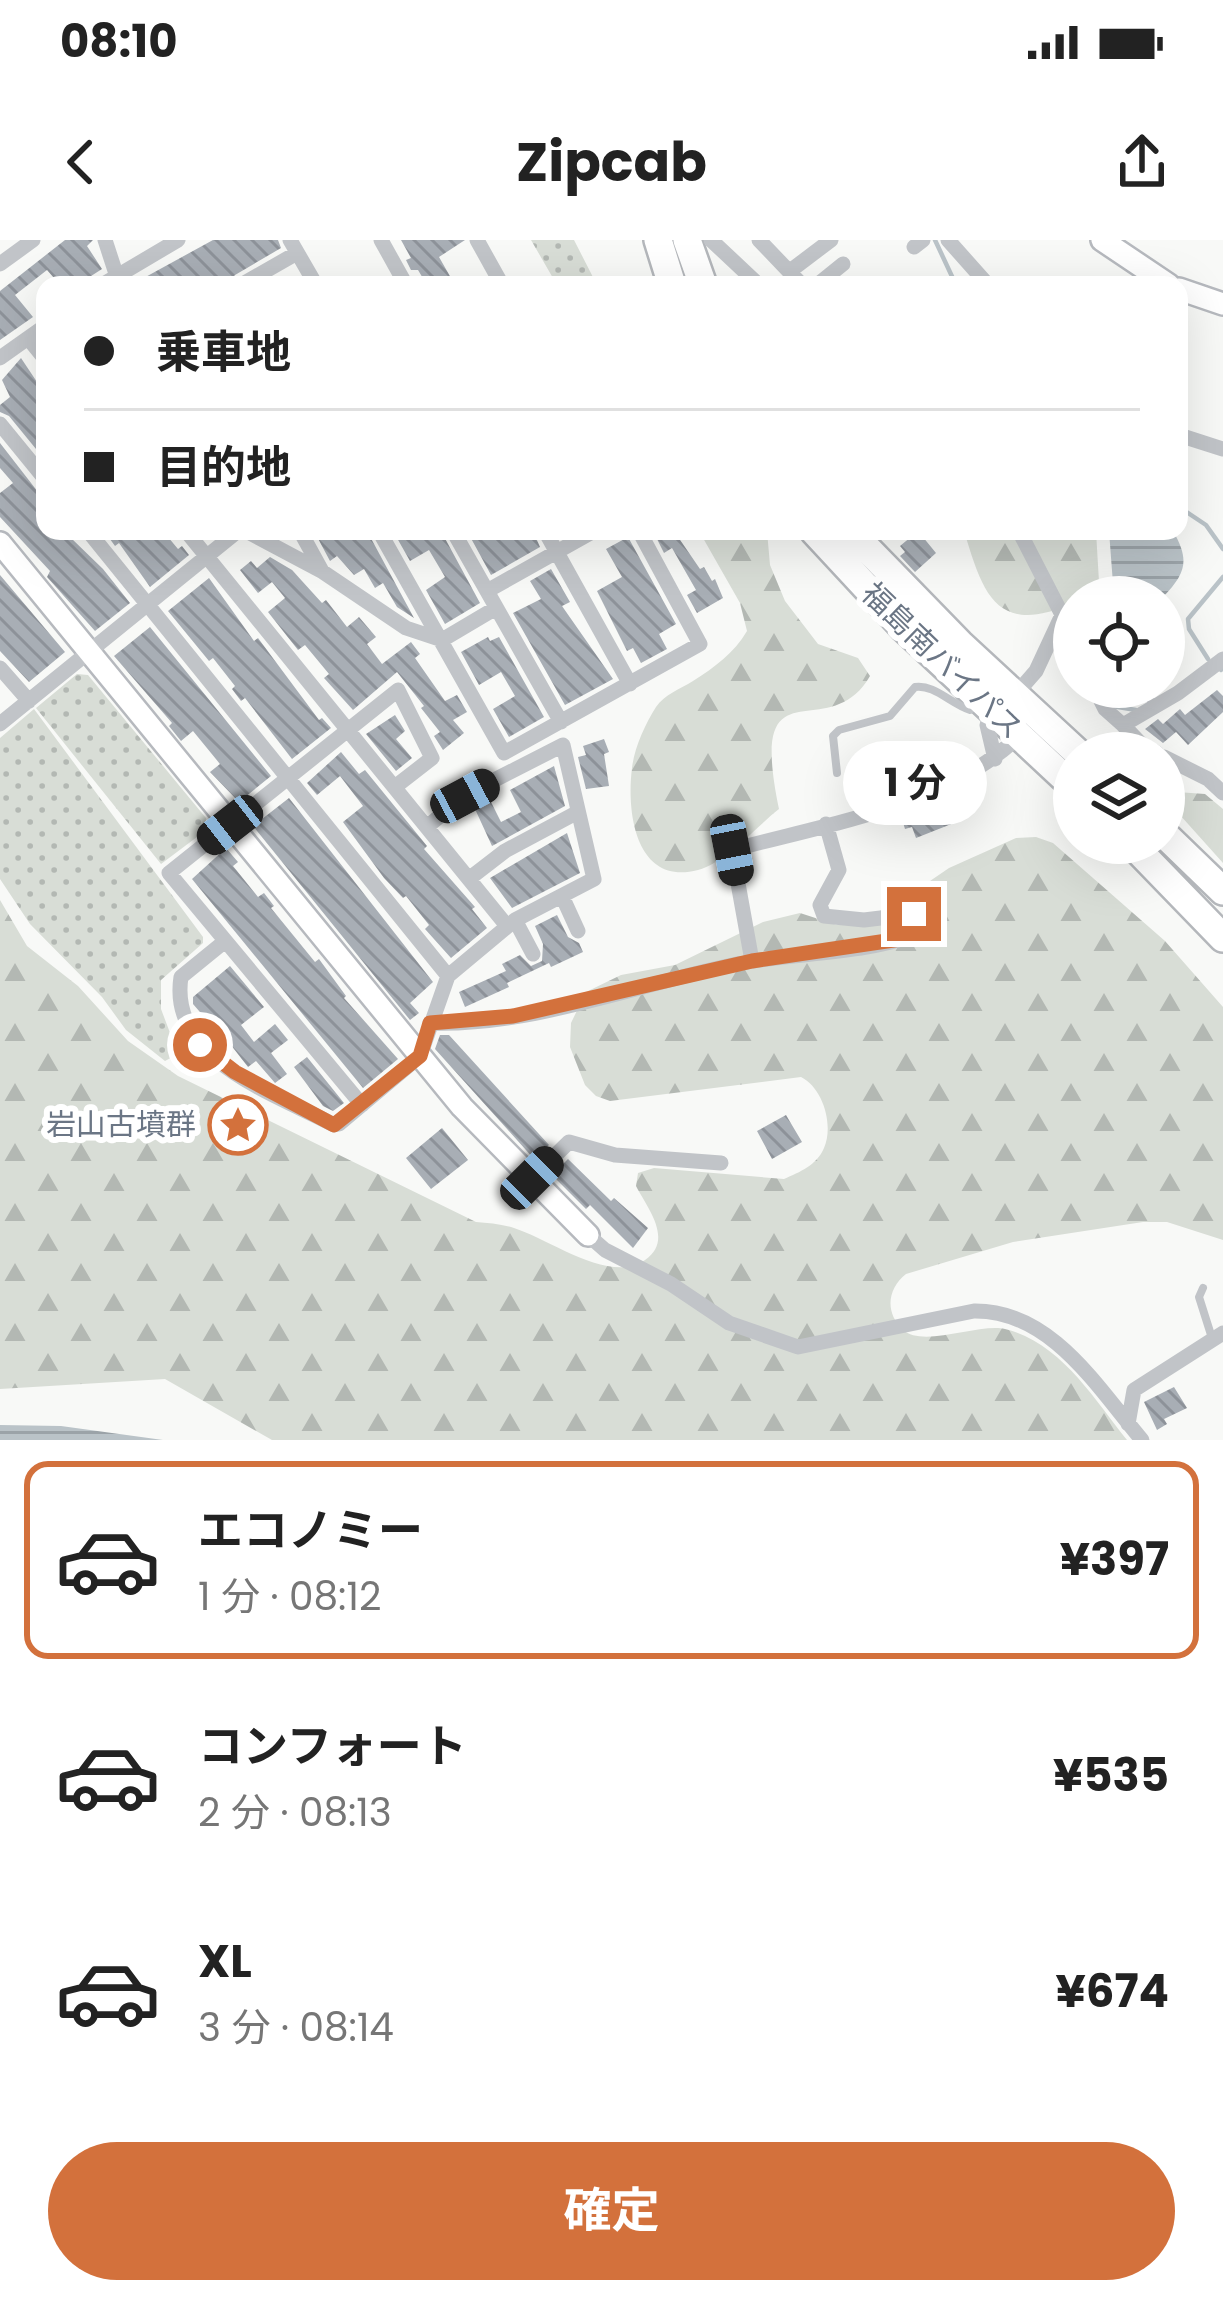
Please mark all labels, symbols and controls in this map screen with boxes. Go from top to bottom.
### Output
text: 08:10 [60,10,178,73]
text: Zipcab [516,124,707,200]
icon: back [48,129,114,195]
icon: share [1109,129,1175,195]
text: 乗車地 [156,321,291,384]
text: 目的地 [156,436,291,499]
street label: 福島南バイパス [852,572,1033,749]
map controls [1053,576,1185,864]
button: locate [1053,576,1185,708]
button: layers [1053,732,1185,864]
callout: 1 分 [842,740,986,824]
text: 1 分 [884,755,946,810]
car [425,763,505,829]
car [191,789,269,861]
car [707,811,757,889]
route end [887,887,941,941]
route start [173,1018,227,1072]
place icon: 岩山古墳群 [207,1094,269,1156]
place label: 岩山古墳群 [46,1103,196,1146]
car [494,1140,570,1216]
text: エコノミー [198,1499,423,1562]
icon: car [54,1506,162,1614]
text: ¥397 [1060,1528,1169,1591]
text: 1 分 · 08:12 [198,1569,381,1624]
text: コンフォート [198,1715,467,1778]
icon: car [54,1722,162,1830]
text: ¥535 [1053,1744,1169,1807]
text: 2 分 · 08:13 [198,1785,392,1840]
text: XL [198,1930,252,1993]
icon: car [54,1938,162,2046]
text: ¥674 [1056,1960,1169,2023]
text: 3 分 · 08:14 [198,2000,394,2055]
button: 確定 [48,2142,1175,2280]

